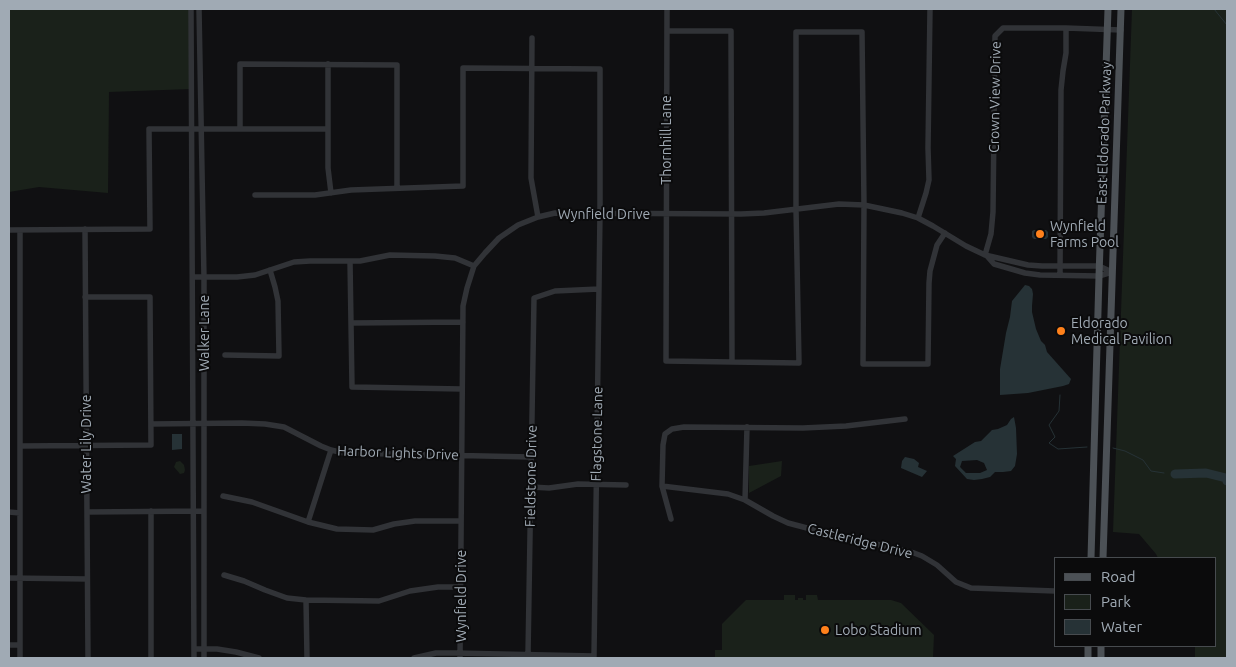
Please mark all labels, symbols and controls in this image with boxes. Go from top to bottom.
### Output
street label: Crown View Drive [986,41,1004,153]
street label: East Eldorado Parkway [1093,62,1115,204]
street label: Thornhill Lane [658,95,674,185]
street label: Wynfield Drive [558,206,650,222]
place label: Wynfield Farms Pool [1050,218,1119,250]
marker: Wynfield Farms Pool [1034,228,1046,240]
street label: Walker Lane [196,295,212,371]
place label: Eldorado Medical Pavilion [1071,315,1172,348]
marker: Eldorado Medical Pavilion [1055,325,1067,337]
street label: Flagstone Lane [588,386,606,482]
street label: Water Lily Drive [78,395,94,493]
street label: Fieldstone Drive [522,425,540,527]
street label: Harbor Lights Drive [337,442,459,464]
street label: Castleridge Drive [806,520,914,562]
street label: Wynfield Drive [453,550,469,642]
legend [1054,557,1216,647]
text: Road [1101,568,1136,585]
text: Park [1101,593,1131,610]
text: Water [1101,618,1142,635]
place label: Lobo Stadium [835,622,922,638]
marker: Lobo Stadium [819,624,831,636]

